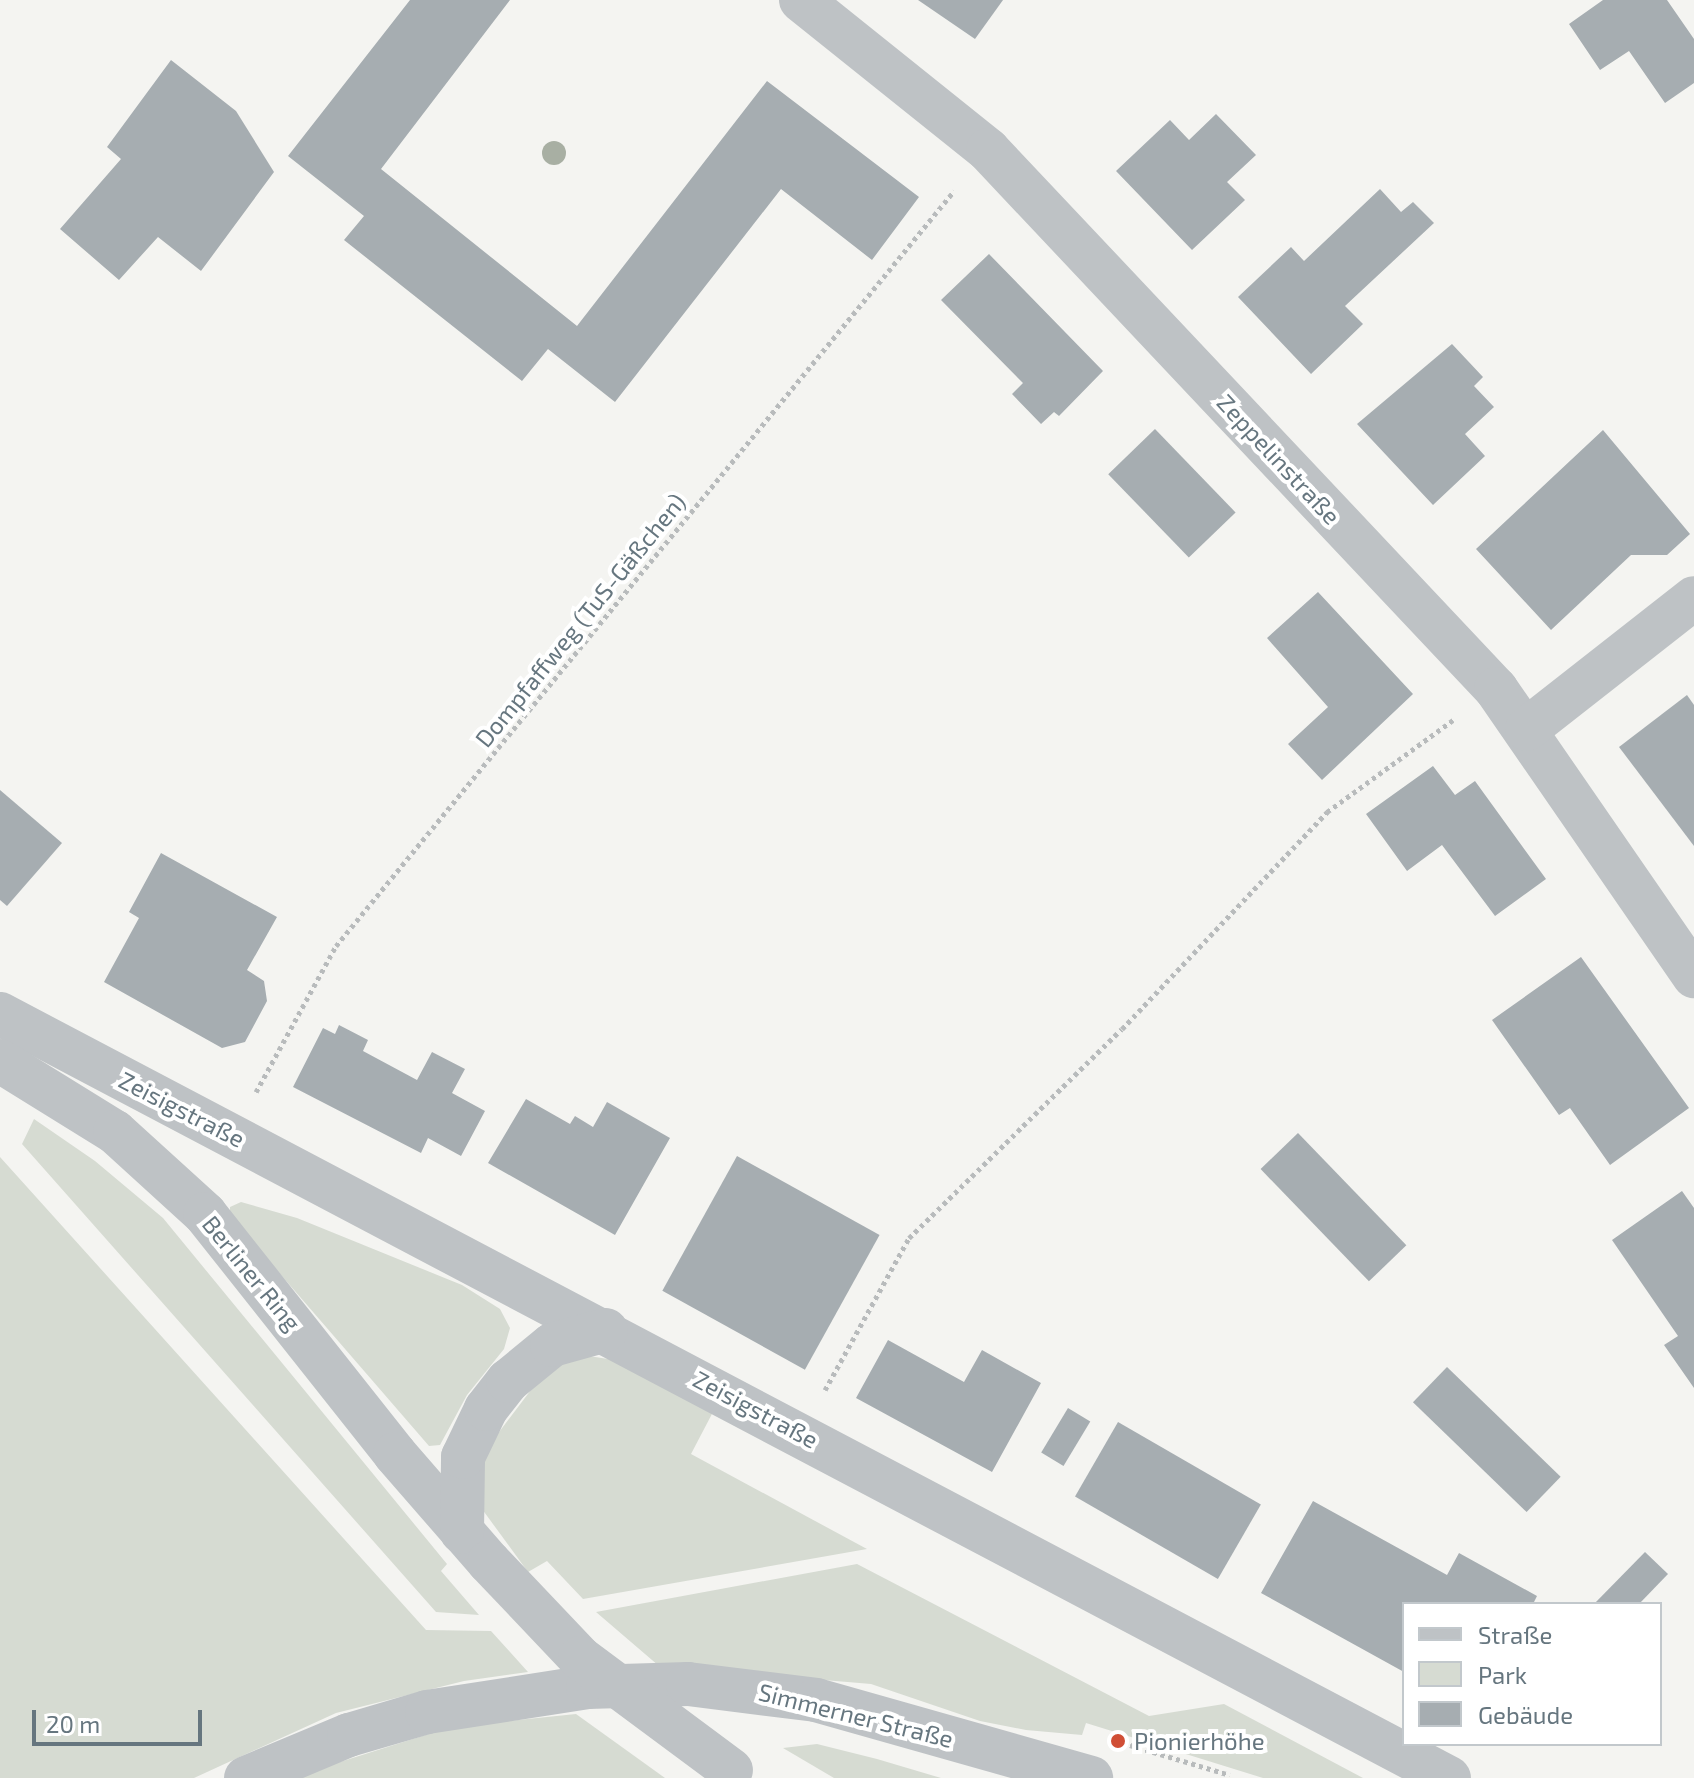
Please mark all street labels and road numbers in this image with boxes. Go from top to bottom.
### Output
street label: Zeppelinstraße [1211,388,1347,530]
street label: Dompfaffweg (TuS-Gäßchen) [469,487,691,753]
street label: Zeisigstraße [114,1065,250,1153]
street label: Berliner Ring [197,1209,307,1337]
street label: Zeisigstraße [689,1364,823,1454]
street label: Simmerner Straße [755,1677,957,1753]

